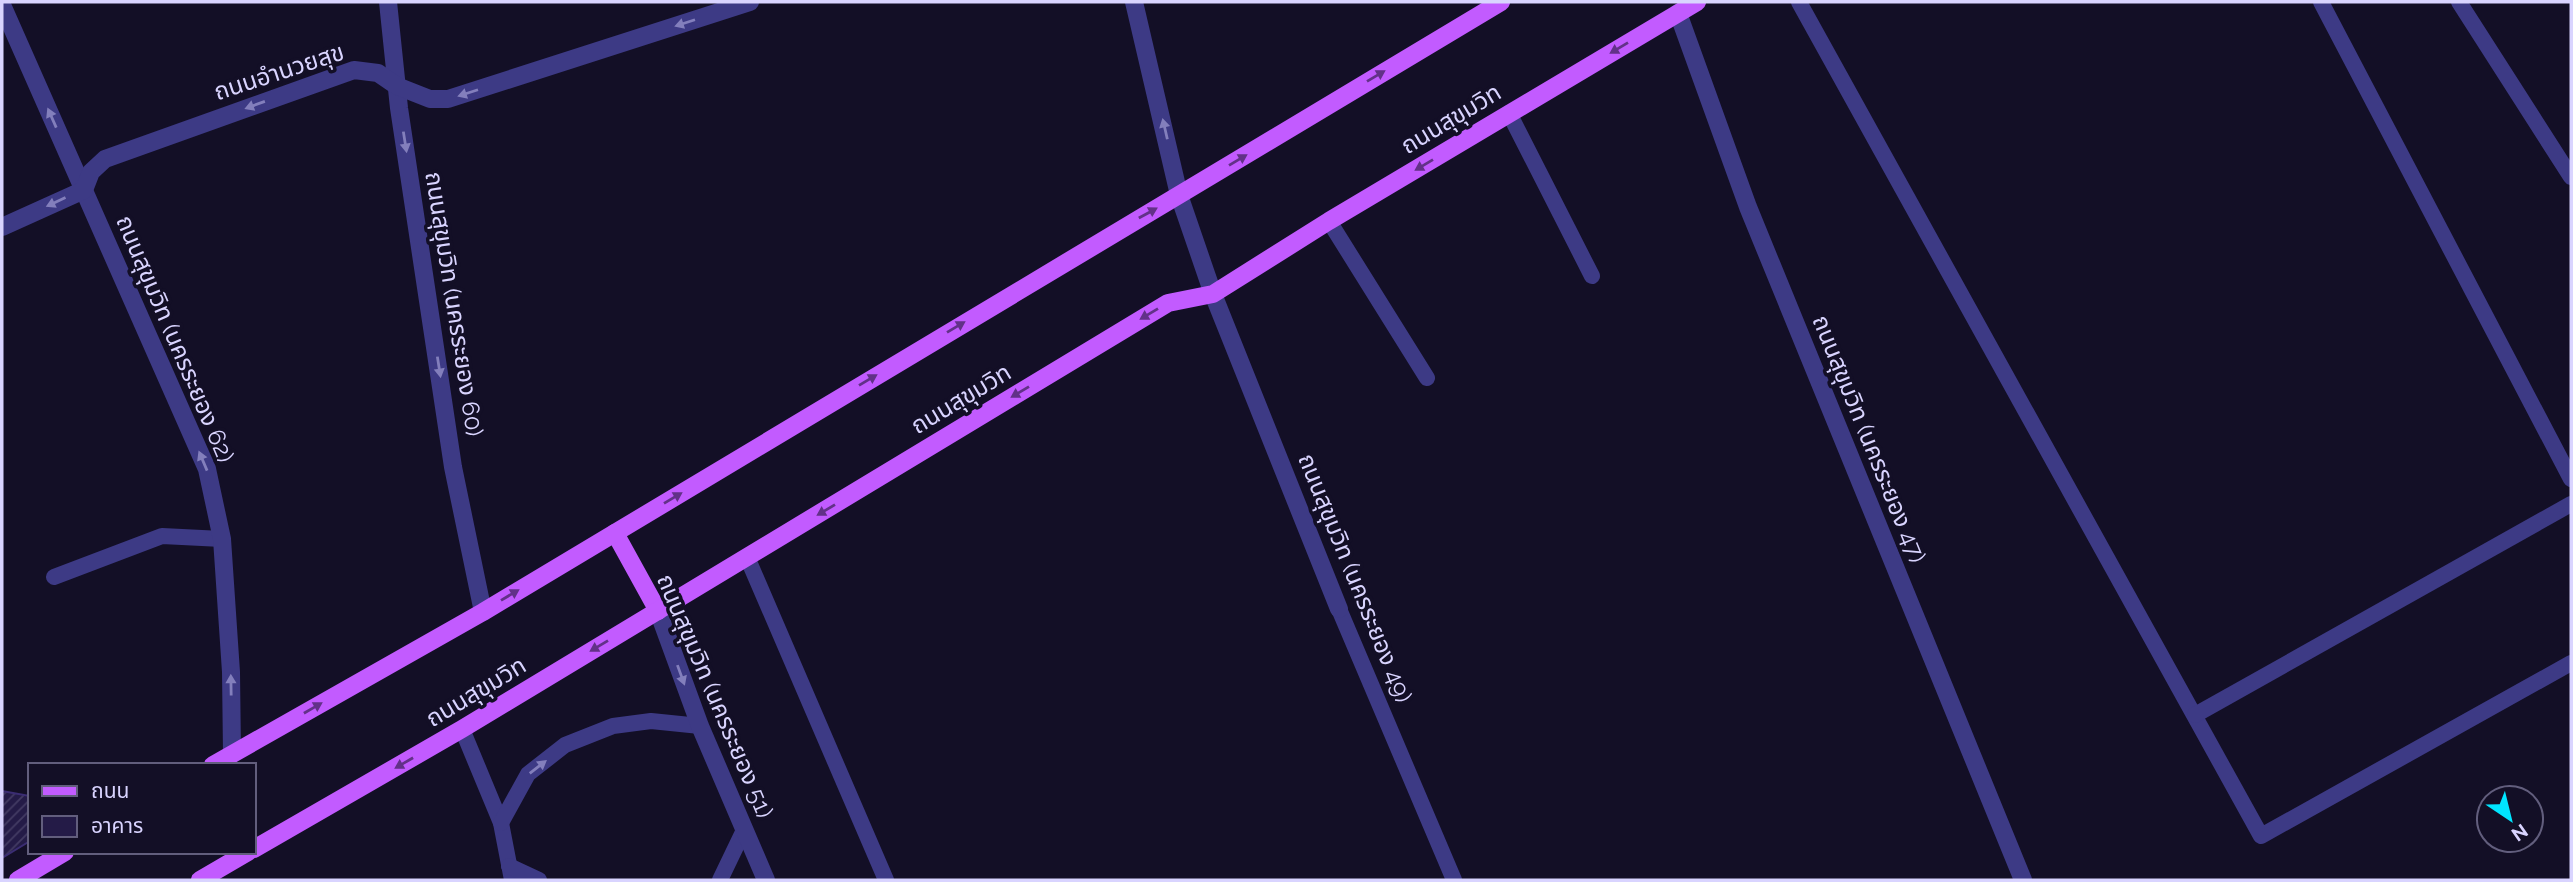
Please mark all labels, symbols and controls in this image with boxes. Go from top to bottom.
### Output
one-way arrow [674,18,695,28]
street label: ถนนอำนวยสุข [210,37,348,107]
one-way arrow [1610,42,1629,54]
one-way arrow [1367,70,1386,83]
street label: ถนนสุขุมวิท [1395,77,1507,161]
one-way arrow [458,88,479,98]
one-way arrow [244,100,265,111]
one-way arrow [46,108,58,128]
one-way arrow [1159,118,1170,140]
one-way arrow [400,132,411,154]
one-way arrow [1228,154,1247,166]
one-way arrow [1414,158,1434,171]
street label: ถนนสุขุมวิท (นครระยอง 60) [418,169,490,439]
one-way arrow [46,196,66,208]
one-way arrow [1138,207,1157,219]
street label: ถนนสุขุมวิท (นครระยอง 62) [109,211,241,467]
one-way arrow [1139,308,1158,321]
street label: ถนนสุขุมวิท (นครระยอง 47) [1806,311,1932,567]
one-way arrow [947,321,966,333]
one-way arrow [433,356,444,378]
street label: ถนนสุขุมวิท [905,357,1017,441]
one-way arrow [859,374,878,387]
one-way arrow [1011,385,1030,398]
street label: ถนนสุขุมวิท (นครระยอง 49) [1291,449,1419,707]
one-way arrow [197,450,208,471]
one-way arrow [664,491,683,504]
one-way arrow [816,503,835,516]
street label: ถนนสุขุมวิท (นครระยอง 51) [650,569,780,823]
one-way arrow [501,589,520,602]
one-way arrow [590,640,609,652]
street label: ถนนสุขุมวิท [420,650,532,734]
one-way arrow [676,664,687,685]
one-way arrow [225,674,237,696]
one-way arrow [303,702,322,714]
one-way arrow [394,756,413,769]
one-way arrow [528,759,546,774]
legend [28,763,256,854]
text: ถนน [91,778,129,803]
north arrow [2475,784,2545,854]
text: อาคาร [91,813,143,838]
text: N [2508,820,2532,846]

